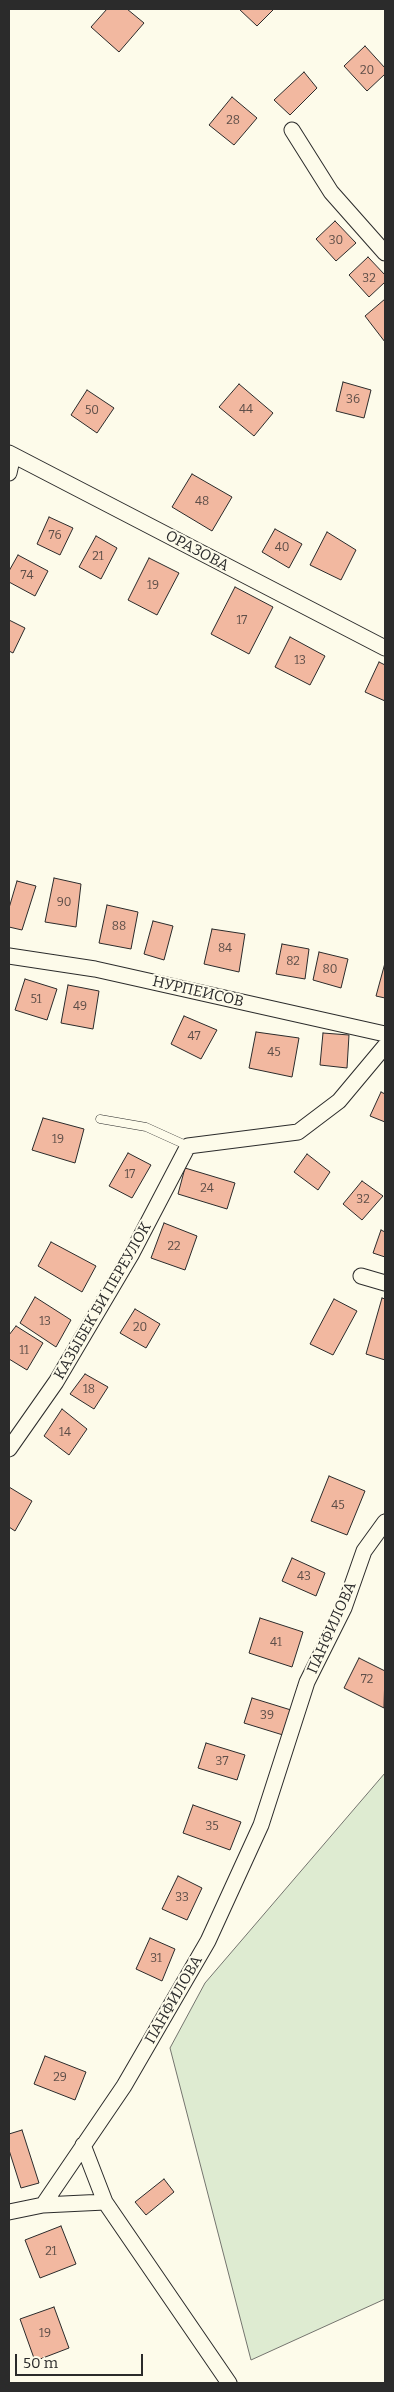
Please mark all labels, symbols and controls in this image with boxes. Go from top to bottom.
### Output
house number: 20 [360,64,374,78]
house number: 28 [226,114,240,128]
house number: 30 [329,234,343,248]
house number: 32 [362,272,376,286]
house number: 36 [346,393,360,407]
house number: 44 [239,403,253,417]
house number: 50 [85,404,99,418]
house number: 48 [195,495,209,509]
street label: ОРАЗОВА [162,527,232,575]
house number: 76 [49,529,61,543]
house number: 40 [275,541,289,555]
house number: 21 [92,550,104,564]
house number: 74 [21,569,33,583]
house number: 19 [147,579,159,593]
house number: 17 [237,614,247,628]
house number: 13 [294,654,306,668]
house number: 90 [57,896,71,910]
house number: 88 [112,920,126,934]
house number: 84 [218,942,232,956]
house number: 82 [286,955,300,969]
house number: 80 [323,963,337,977]
street label: НУРПЕИСОВ [151,973,245,1011]
house number: 51 [30,993,42,1007]
house number: 49 [73,1000,87,1014]
house number: 47 [188,1030,200,1044]
house number: 45 [267,1046,281,1060]
house number: 19 [52,1133,64,1147]
house number: 17 [125,1168,135,1182]
house number: 24 [200,1182,214,1196]
house number: 32 [356,1193,370,1207]
street label: КАЗЫБЕК БИ ПЕРЕУЛОК [51,1219,155,1383]
house number: 22 [167,1240,181,1254]
house number: 13 [39,1315,51,1329]
house number: 20 [133,1321,147,1335]
house number: 11 [19,1344,29,1358]
house number: 18 [83,1383,95,1397]
house number: 14 [59,1426,71,1440]
house number: 45 [331,1499,345,1513]
house number: 43 [297,1570,311,1584]
street label: ПАНФИЛОВА [304,1579,360,1677]
house number: 41 [270,1636,282,1650]
house number: 72 [361,1673,373,1687]
house number: 39 [260,1709,274,1723]
house number: 37 [216,1755,228,1769]
house number: 35 [205,1820,219,1834]
house number: 33 [175,1891,189,1905]
house number: 31 [150,1952,162,1966]
street label: ПАНФИЛОВА [142,1953,206,2047]
house number: 29 [53,2071,67,2085]
house number: 21 [45,2245,57,2259]
house number: 19 [39,2327,51,2341]
scale bar [18,2344,145,2376]
text: 50 m [23,2354,58,2372]

